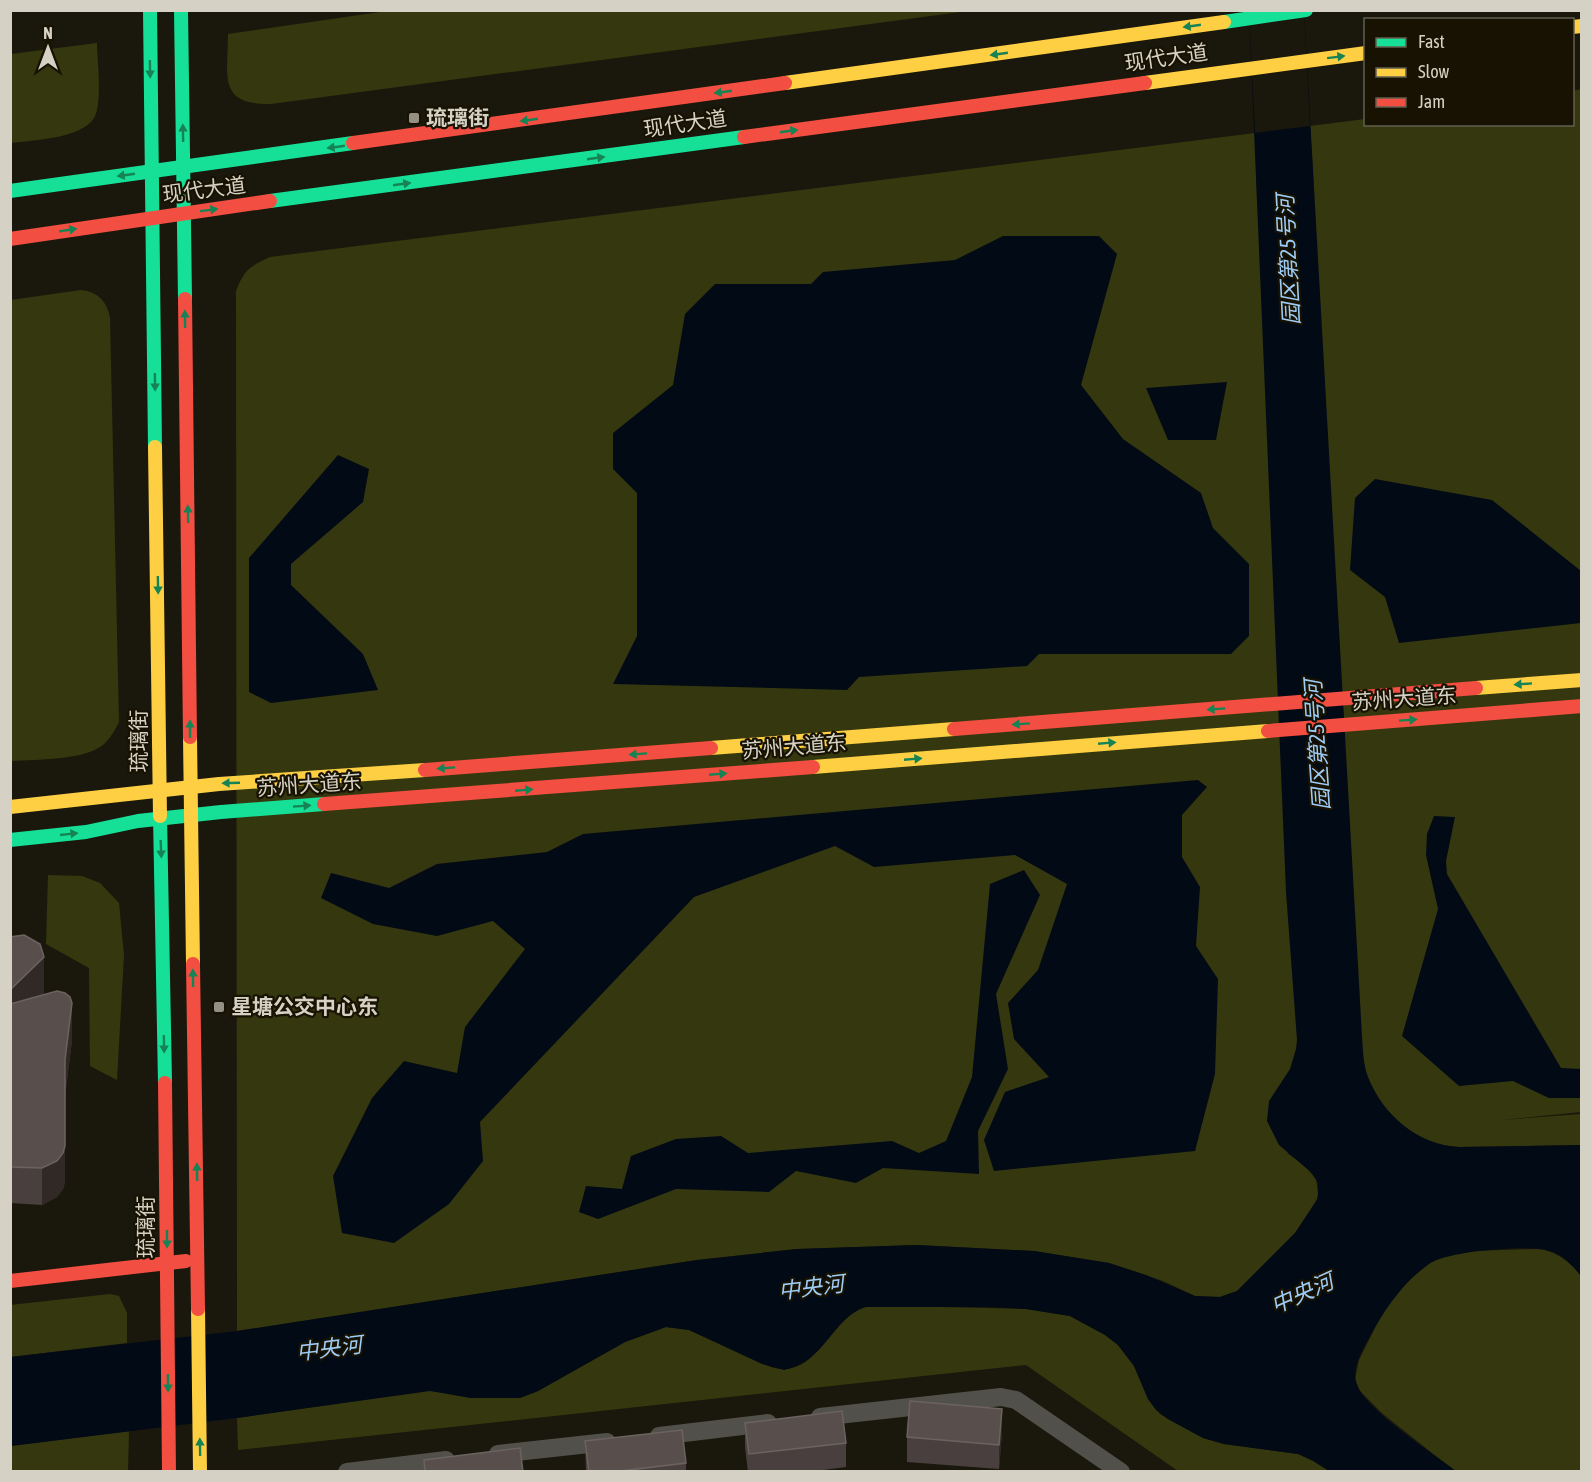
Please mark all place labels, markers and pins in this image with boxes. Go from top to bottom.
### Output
place label: 琉璃街 [426,105,489,129]
marker: 琉璃街 [407,111,421,125]
place label: 星塘公交中心东 [231,994,378,1018]
marker: 星塘公交中心东 [212,1000,226,1014]

